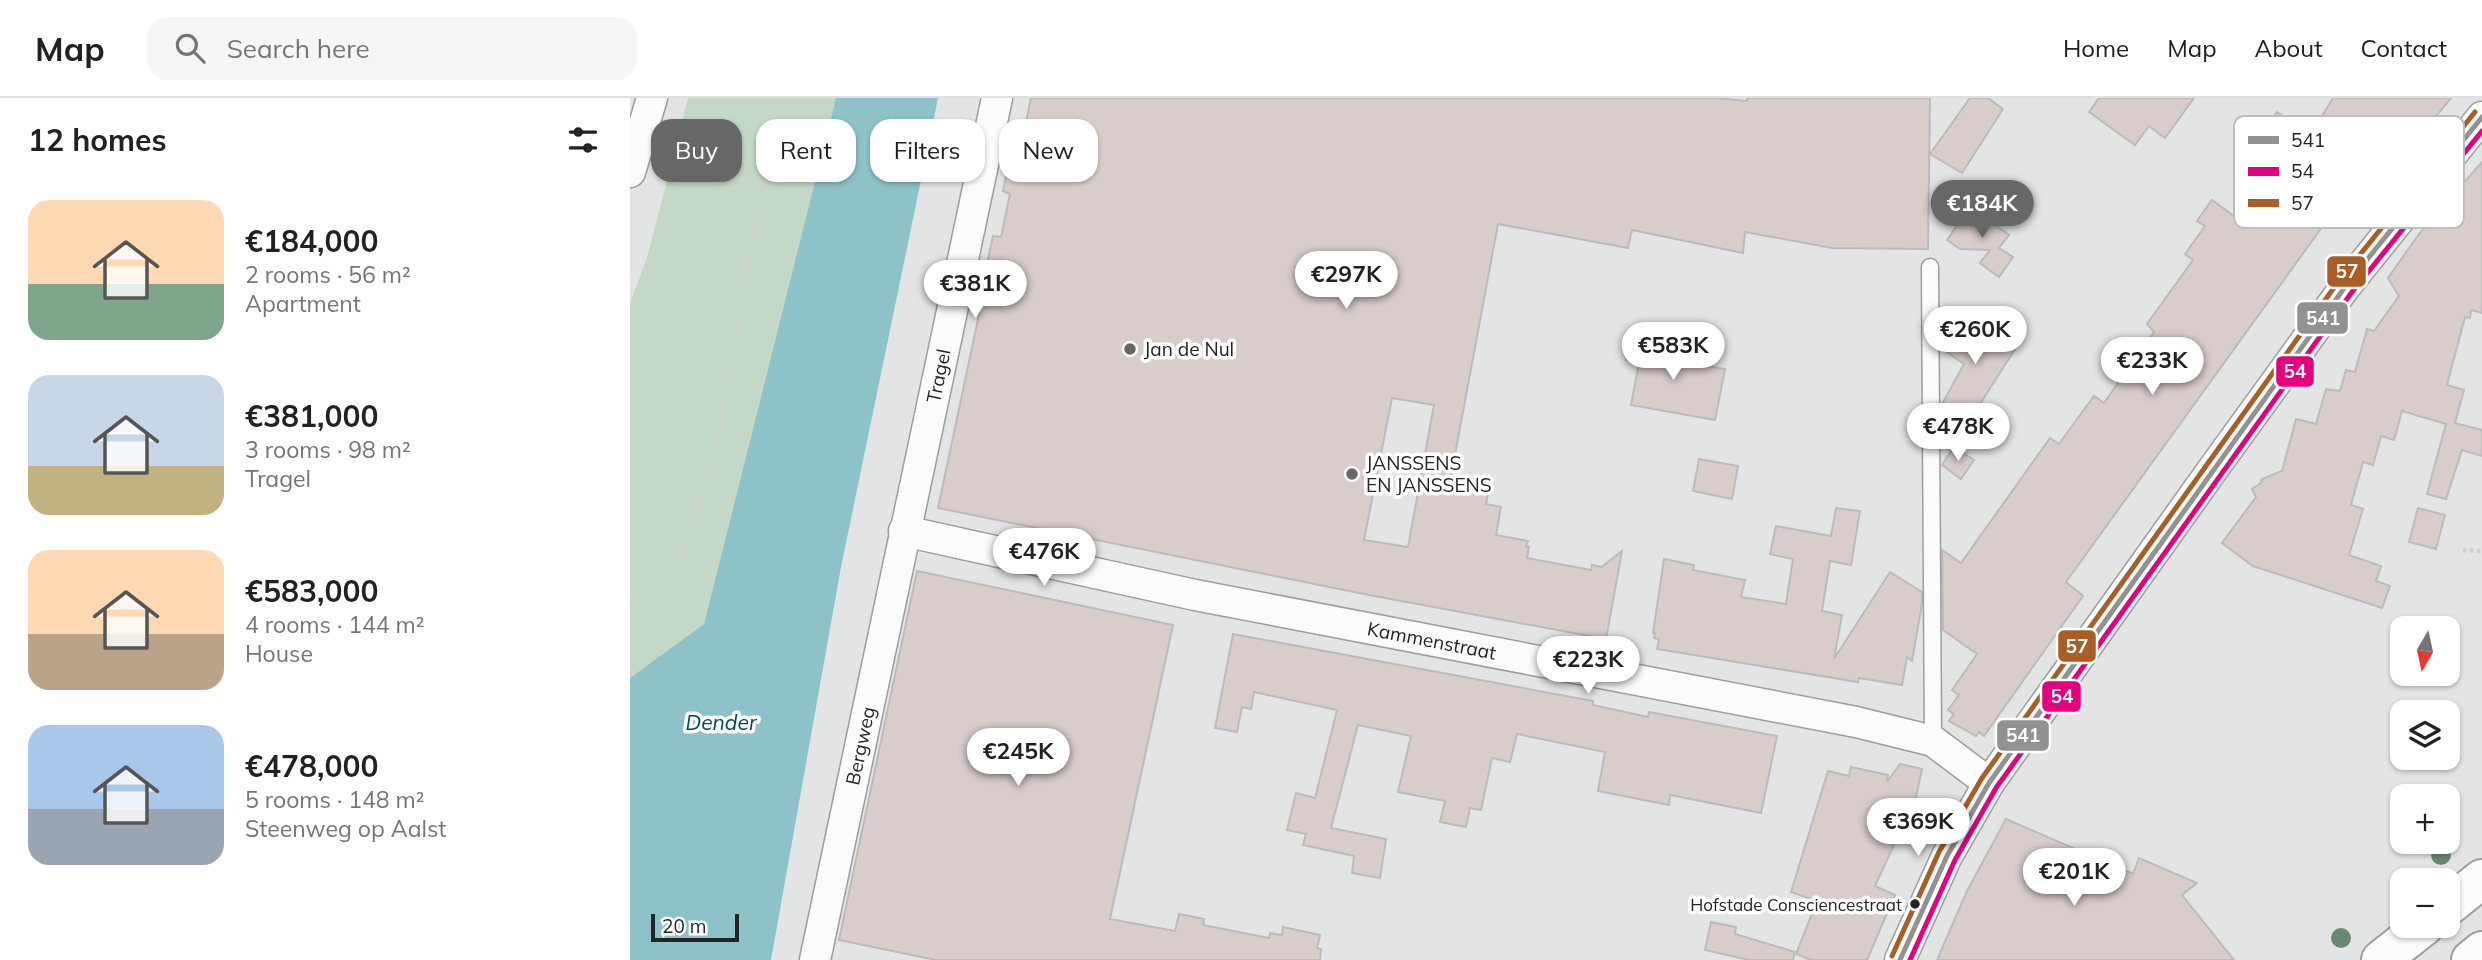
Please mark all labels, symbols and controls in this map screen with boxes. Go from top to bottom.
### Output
search box [147,17,637,80]
text: Map [35,28,105,69]
icon: search [171,29,209,67]
text: Search here [227,32,370,65]
text: Home [2063,33,2129,63]
text: Map [2167,33,2217,63]
text: About [2255,33,2323,63]
text: Contact [2361,33,2447,63]
legend [2234,116,2464,228]
chip: Buy [651,119,742,182]
chip: Rent [756,119,856,182]
chip: Filters [870,119,985,182]
chip: New [999,119,1098,182]
text: 12 homes [28,121,167,159]
icon: filters [564,121,602,159]
text: 541 [2291,128,2325,152]
text: 54 [2291,159,2314,183]
pin: €184K [1933,180,2031,240]
text: €184K [1947,188,2017,217]
text: 57 [2291,191,2314,215]
text: €184,000 [245,222,378,260]
icon: home [84,228,168,312]
pin: €297K [1297,252,1395,311]
line badge: 57 [2326,255,2367,288]
text: €297K [1311,259,1381,288]
text: 57 [2336,259,2358,283]
text: 2 rooms · 56 m² [245,260,411,289]
pin: €381K [926,260,1024,320]
text: €381K [940,268,1010,297]
text: Apartment [245,289,361,318]
line badge: 541 [2296,301,2349,335]
pin: €260K [1926,306,2024,366]
text: 541 [2306,306,2340,330]
text: €260K [1940,314,2010,343]
pin: €583K [1624,322,1722,382]
text: €583K [1638,330,1708,359]
place label: Jan de Nul [1144,337,1234,361]
pin: €233K [2103,338,2201,397]
marker: Jan de Nul [1122,341,1138,357]
text: €233K [2117,345,2187,374]
street label: Tragel [921,347,956,405]
line badge: 54 [2275,355,2315,388]
text: 54 [2284,359,2307,383]
text: €381,000 [245,397,378,435]
icon: home [84,403,168,487]
pin: €478K [1909,404,2007,463]
text: €478K [1923,411,1993,440]
text: 3 rooms · 98 m² [245,435,411,464]
place label: JANSSENS EN JANSSENS [1366,451,1492,497]
text: Tragel [245,464,311,493]
marker: JANSSENS EN JANSSENS [1344,466,1360,482]
pin: €476K [995,528,1093,588]
text: €476K [1009,536,1079,565]
text: €583,000 [245,572,378,610]
icon: home [84,578,168,662]
text: 4 rooms · 144 m² [245,610,425,639]
street label: Kammenstraat [1365,616,1498,665]
north arrow [2390,616,2460,686]
map controls [2390,616,2460,938]
line badge: 57 [2057,629,2097,663]
text: 57 [2066,634,2088,658]
pin: €223K [1539,636,1637,696]
text: House [245,639,313,668]
text: €223K [1553,644,1623,673]
line badge: 54 [2041,680,2082,713]
text: 54 [2051,684,2074,708]
button: layers [2390,700,2460,770]
street label: Bergweg [840,704,880,787]
water label: Dender [685,709,758,735]
line badge: 541 [1996,719,2050,752]
text: 541 [2006,723,2040,747]
pin: €245K [969,728,1067,788]
text: €245K [983,736,1053,765]
text: €478,000 [245,747,378,785]
icon: home [84,753,168,837]
button: + [2390,784,2460,854]
text: 5 rooms · 148 m² [245,785,425,814]
pin: €369K [1869,798,1967,858]
text: €369K [1883,806,1953,835]
text: Steenweg op Aalst [245,814,446,843]
pin: €201K [2025,848,2123,908]
text: €201K [2039,856,2109,885]
button: − [2390,868,2460,938]
place label: Hofstade Consciencestraat [1690,894,1902,915]
marker: Hofstade Consciencestraat [1908,897,1922,911]
scale bar [651,911,738,943]
text: 20 m [662,914,706,938]

